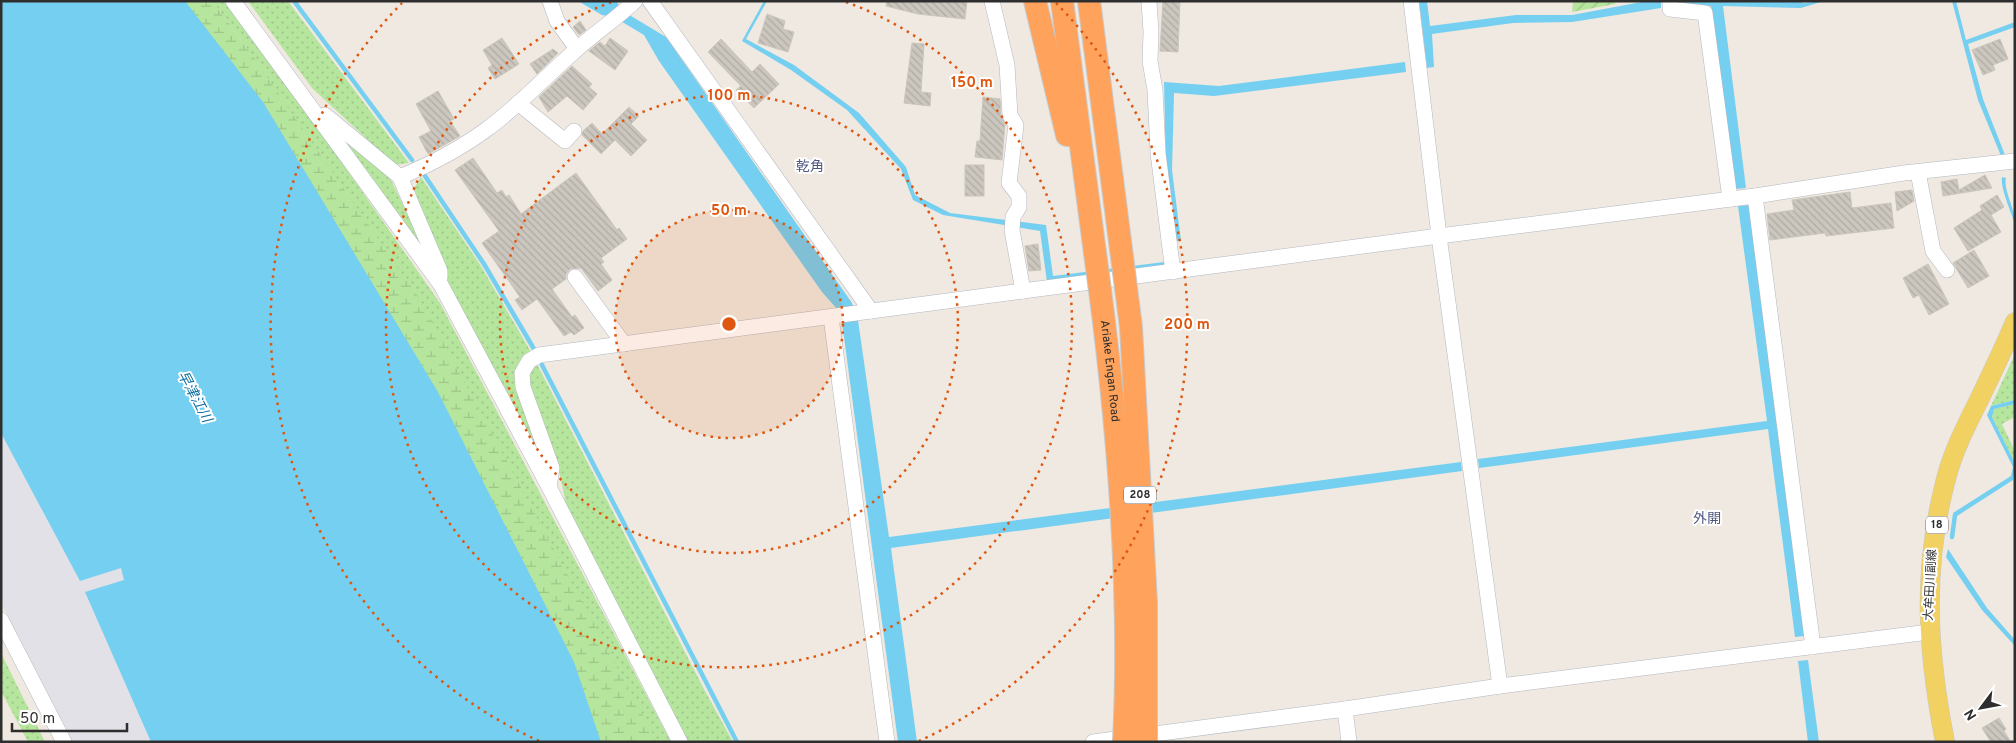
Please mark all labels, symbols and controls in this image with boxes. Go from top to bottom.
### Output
text: 150 m [951,74,993,93]
text: 100 m [708,87,750,106]
district label: 乾角 [796,159,824,176]
text: 50 m [711,202,747,221]
centre of rings [720,315,738,333]
text: 200 m [1164,316,1210,335]
street label: Ariake Engan Road [1096,319,1123,423]
water label: 早津江川 [173,368,216,427]
road number: 208 [1124,486,1156,504]
district label: 外開 [1693,510,1721,528]
road number: 18 [1926,516,1948,534]
street label: 大牟田川副線 [1921,549,1941,621]
north arrow [1956,683,2006,733]
scale bar [12,700,128,732]
text: N [1961,705,1981,723]
text: 50 m [20,710,55,729]

